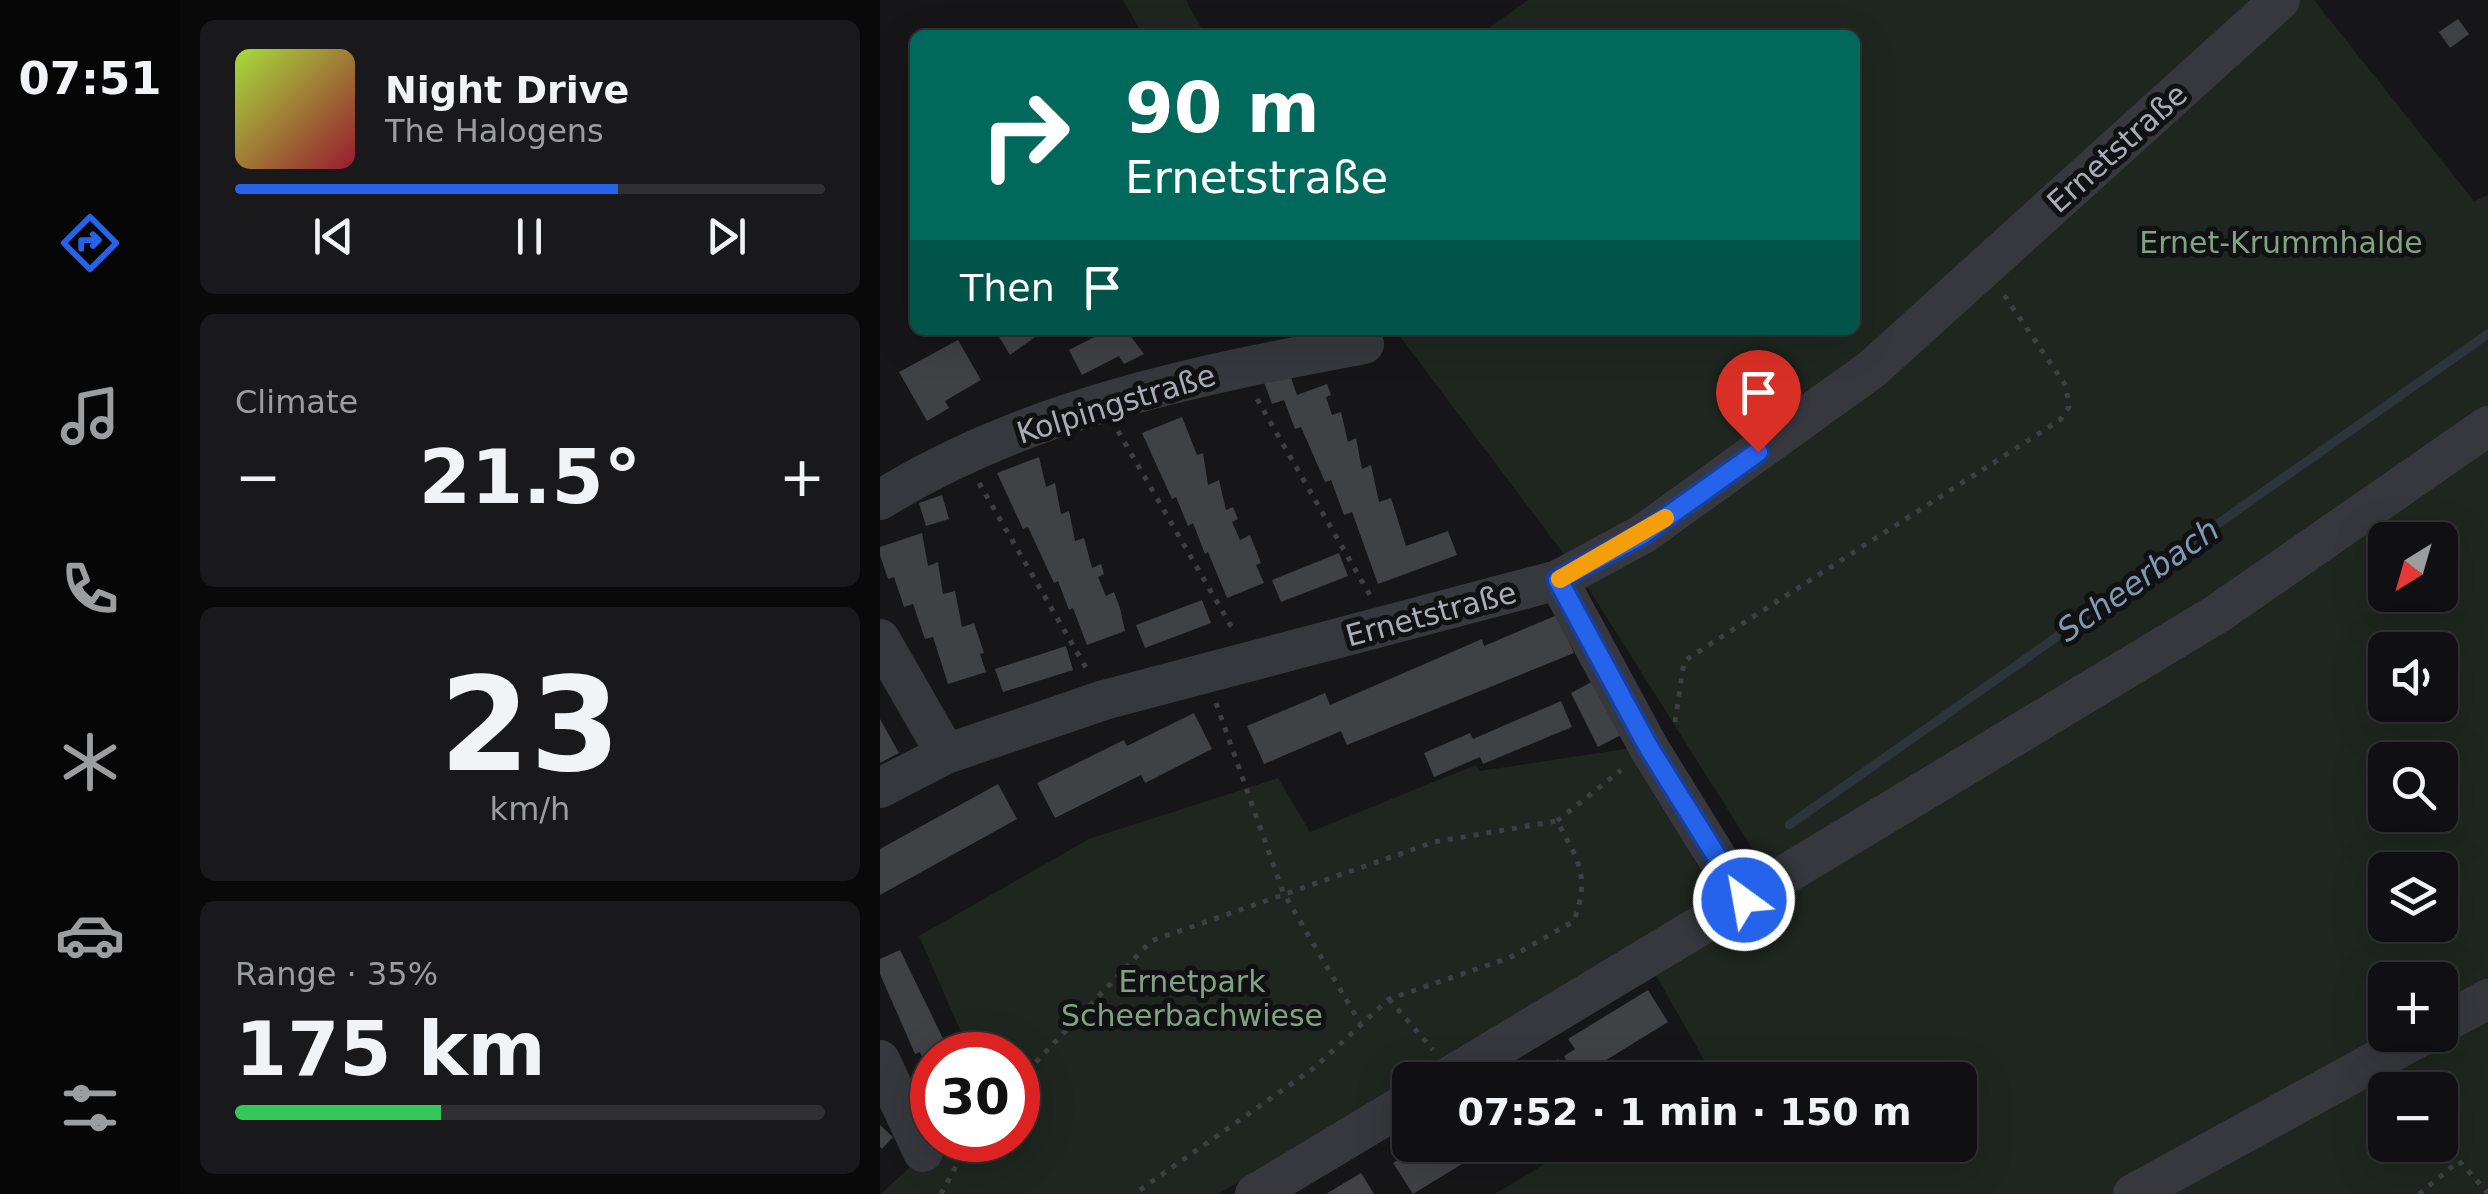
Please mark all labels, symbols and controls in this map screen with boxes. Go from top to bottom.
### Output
text: 07:51 [18,52,162,105]
text: 90 m [1125,67,1320,149]
text: Night Drive [385,68,629,112]
icon: right [960,70,1090,200]
street label: Ernetstraße [2040,76,2194,220]
text: The Halogens [385,112,604,150]
text: Ernetstraße [1125,151,1388,204]
icon: directions [55,208,125,278]
icon: previous [306,209,361,264]
icon: pause [502,209,557,264]
icon: next [699,209,754,264]
park label: Ernet-Krummhalde [2139,225,2423,260]
icon: arrive [1075,260,1130,315]
text: Then [960,266,1055,310]
pin [1716,350,1801,453]
street label: Kolpingstraße [1012,357,1220,451]
icon: arrive [1731,365,1786,420]
icon: music [55,381,125,451]
text: Climate [235,383,358,421]
text: 21.5° [419,433,641,521]
text: − [235,445,281,509]
text: + [779,445,825,509]
water label: Scheerbach [2050,510,2226,650]
north arrow [2368,522,2458,612]
map controls [2368,522,2458,1162]
icon: phone [55,554,125,624]
street label: Ernetstraße [1342,574,1520,654]
button: sound [2368,632,2458,722]
text: 23 [440,649,620,801]
icon: climate [55,727,125,797]
button: search [2368,742,2458,832]
text: km/h [490,790,570,828]
position arrow [1692,848,1796,952]
button: layers [2368,852,2458,942]
icon: car [55,900,125,970]
text: Range · 35% [235,955,438,993]
button: + [2368,962,2458,1052]
park label: Ernetpark Scheerbachwiese [1061,964,1323,1033]
text: 175 km [235,1005,546,1093]
speed limit sign: 30 [910,1032,1040,1162]
button: − [2368,1072,2458,1162]
icon: filters [55,1073,125,1143]
text: 07:52 · 1 min · 150 m [1457,1090,1912,1134]

